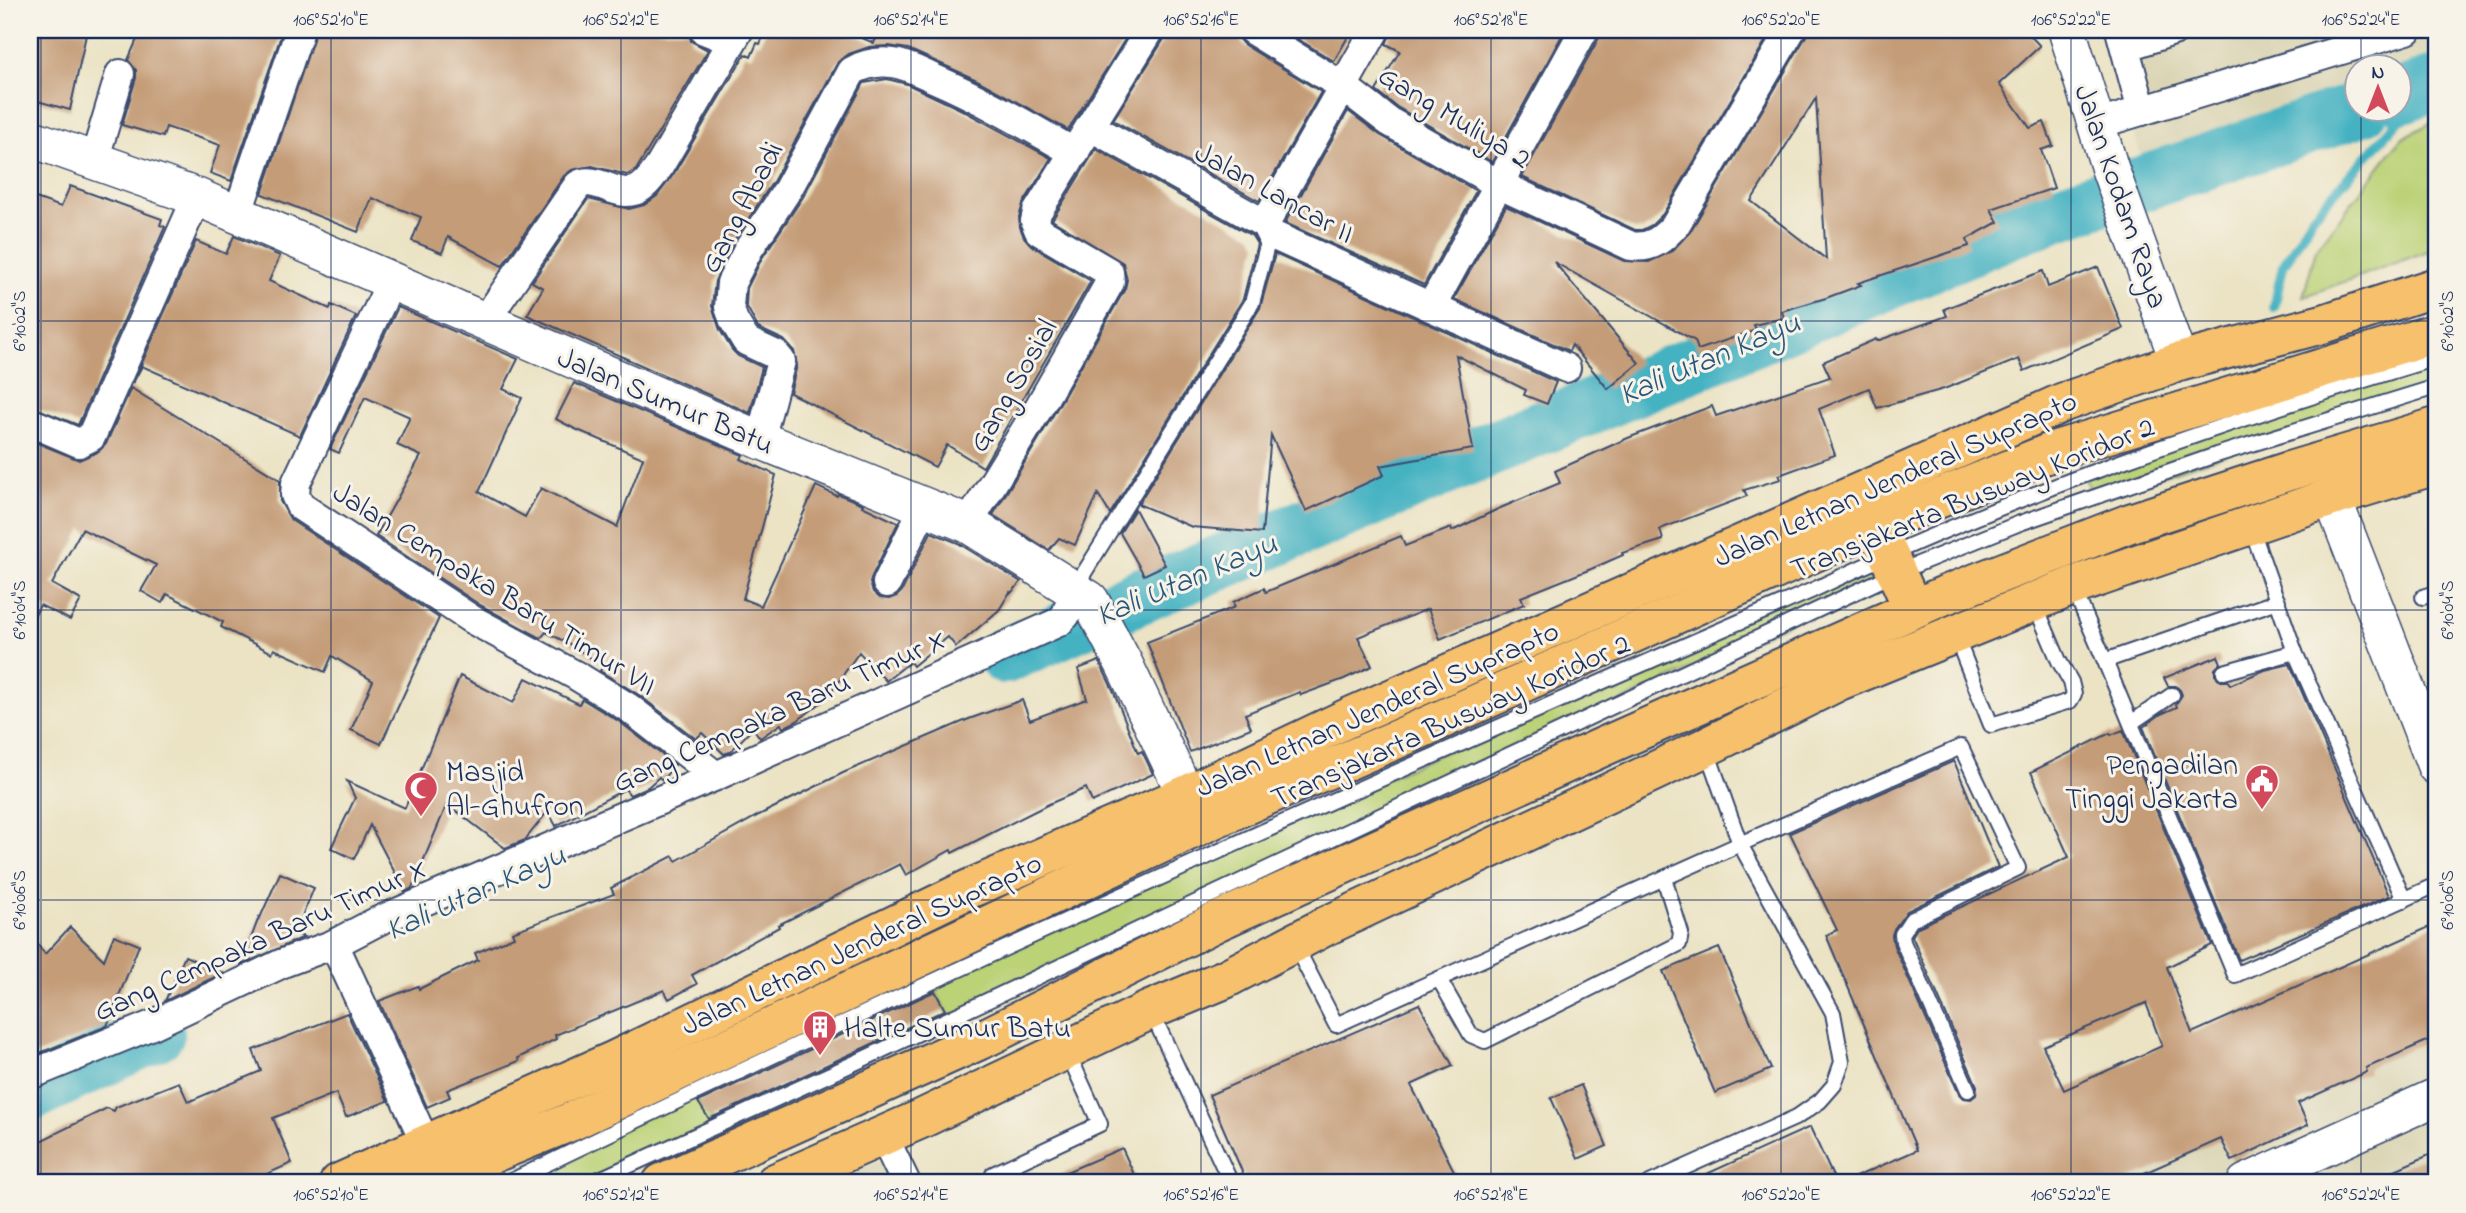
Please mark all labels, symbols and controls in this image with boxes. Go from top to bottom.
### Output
text: 106°52'10"E [293,8,369,34]
text: 106°52'12"E [582,8,660,34]
text: 106°52'14"E [873,8,949,34]
text: 106°52'16"E [1163,8,1239,34]
text: 106°52'18"E [1454,8,1529,34]
text: 106°52'20"E [1741,8,1821,34]
text: 106°52'22"E [2031,8,2111,34]
text: 106°52'24"E [2322,8,2401,34]
north arrow [2344,52,2414,122]
street label: Gang Muliya 2 [1368,55,1538,182]
text: N [2372,60,2385,87]
street label: Jalan Kodam Raya [2060,79,2178,315]
street label: Jalan Lancar II [1186,133,1362,257]
street label: Gang Abadi [691,135,797,282]
text: 6°10'02"S [8,291,34,351]
text: 6°10'02"S [2436,291,2462,351]
water label: Kali Utan Kayu [1612,301,1808,420]
street label: Gang Sosial [959,312,1071,461]
street label: Jalan Sumur Batu [550,337,780,468]
street label: Jalan Letnan Jenderal Suprapto [1707,381,2085,581]
street label: Transjakarta Busway Koridor 2 [1785,406,2162,593]
street label: Jalan Cempaka Baru Timur VII [323,472,664,709]
water label: Kali Utan Kayu [1089,522,1285,641]
text: 6°10'04"S [8,580,34,640]
text: 6°10'04"S [2436,580,2462,640]
street label: Jalan Letnan Jenderal Suprapto [1189,611,1567,811]
street label: Gang Cempaka Baru Timur X [607,619,954,806]
street label: Transjakarta Busway Koridor 2 [1265,624,1638,822]
place label: Pengadilan Tinggi Jakarta [2065,745,2238,823]
place label: Masjid Al-Ghufron [446,752,584,830]
public building icon: Pengadilan Tinggi Jakarta [2243,762,2281,811]
mosque icon: Masjid Al-Ghufron [402,769,440,818]
water label: Kali Utan Kayu [379,834,574,955]
street label: Jalan Letnan Jenderal Suprapto [675,843,1050,1049]
street label: Gang Cempaka Baru Timur X [88,848,435,1035]
text: 6°10'06"S [8,870,34,930]
text: 6°10'06"S [2436,870,2462,930]
building icon: Halte Sumur Batu [801,1008,839,1057]
place label: Halte Sumur Batu [844,1008,1071,1052]
text: 106°52'10"E [293,1183,369,1209]
text: 106°52'12"E [582,1183,660,1209]
text: 106°52'14"E [873,1183,949,1209]
text: 106°52'16"E [1163,1183,1239,1209]
text: 106°52'18"E [1454,1183,1529,1209]
text: 106°52'20"E [1741,1183,1821,1209]
text: 106°52'22"E [2031,1183,2111,1209]
text: 106°52'24"E [2322,1183,2401,1209]

